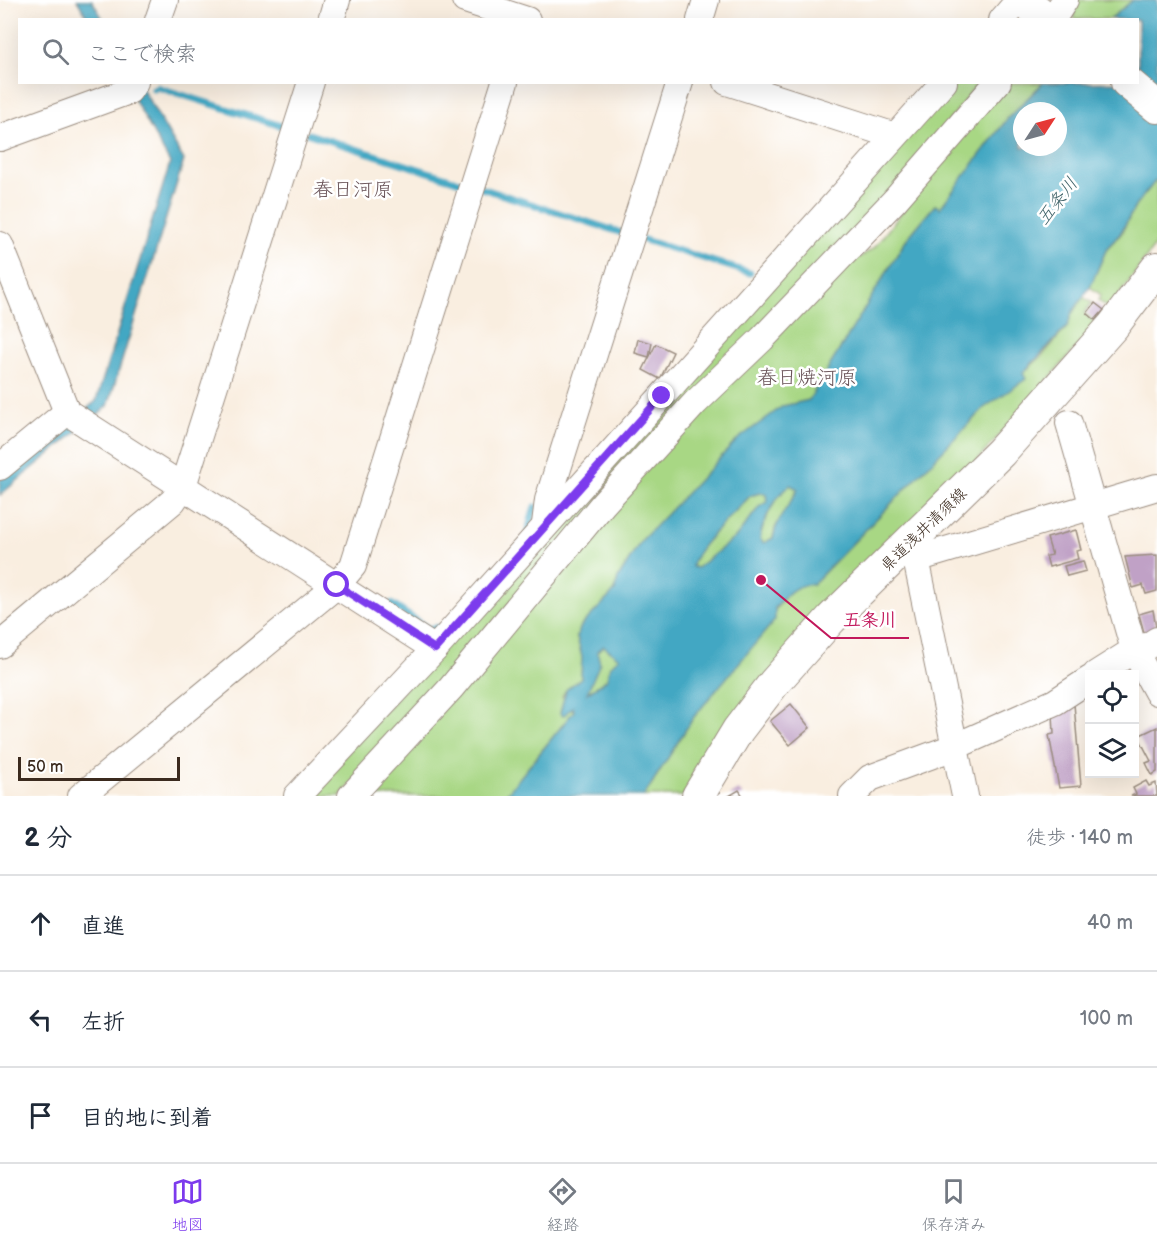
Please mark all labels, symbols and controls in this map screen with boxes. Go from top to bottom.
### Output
search box [18,18,1139,84]
icon: search [39,35,72,68]
text: ここで検索 [87,41,197,68]
north arrow [1013,102,1067,156]
water label: 五条川 [1032,174,1082,229]
district label: 春日河原 [313,178,393,202]
district label: 春日焼河原 [757,366,857,390]
route end [648,382,674,408]
street label: 県道浅井清須線 [877,484,971,576]
route start [323,571,349,597]
callout: 五条川 [831,602,909,638]
text: 五条川 [843,610,897,631]
map controls [1085,670,1139,778]
button: locate [1085,670,1139,724]
button: layers [1085,724,1139,778]
scale bar [18,754,180,782]
text: 50 m [27,758,63,777]
text: 2 分 [24,823,73,854]
text: 徒歩 · 140 m [1026,826,1133,850]
icon: ahead [24,907,57,940]
text: 40 m [1087,911,1133,935]
text: 直進 [81,913,125,940]
icon: left [24,1003,57,1036]
text: 100 m [1080,1007,1133,1031]
text: 左折 [81,1009,125,1036]
icon: arrive [24,1099,57,1132]
text: 目的地に到着 [81,1105,213,1132]
tab: 地図 [171,1175,204,1235]
tab: 経路 [546,1175,579,1235]
tab: 保存済み [922,1175,986,1235]

